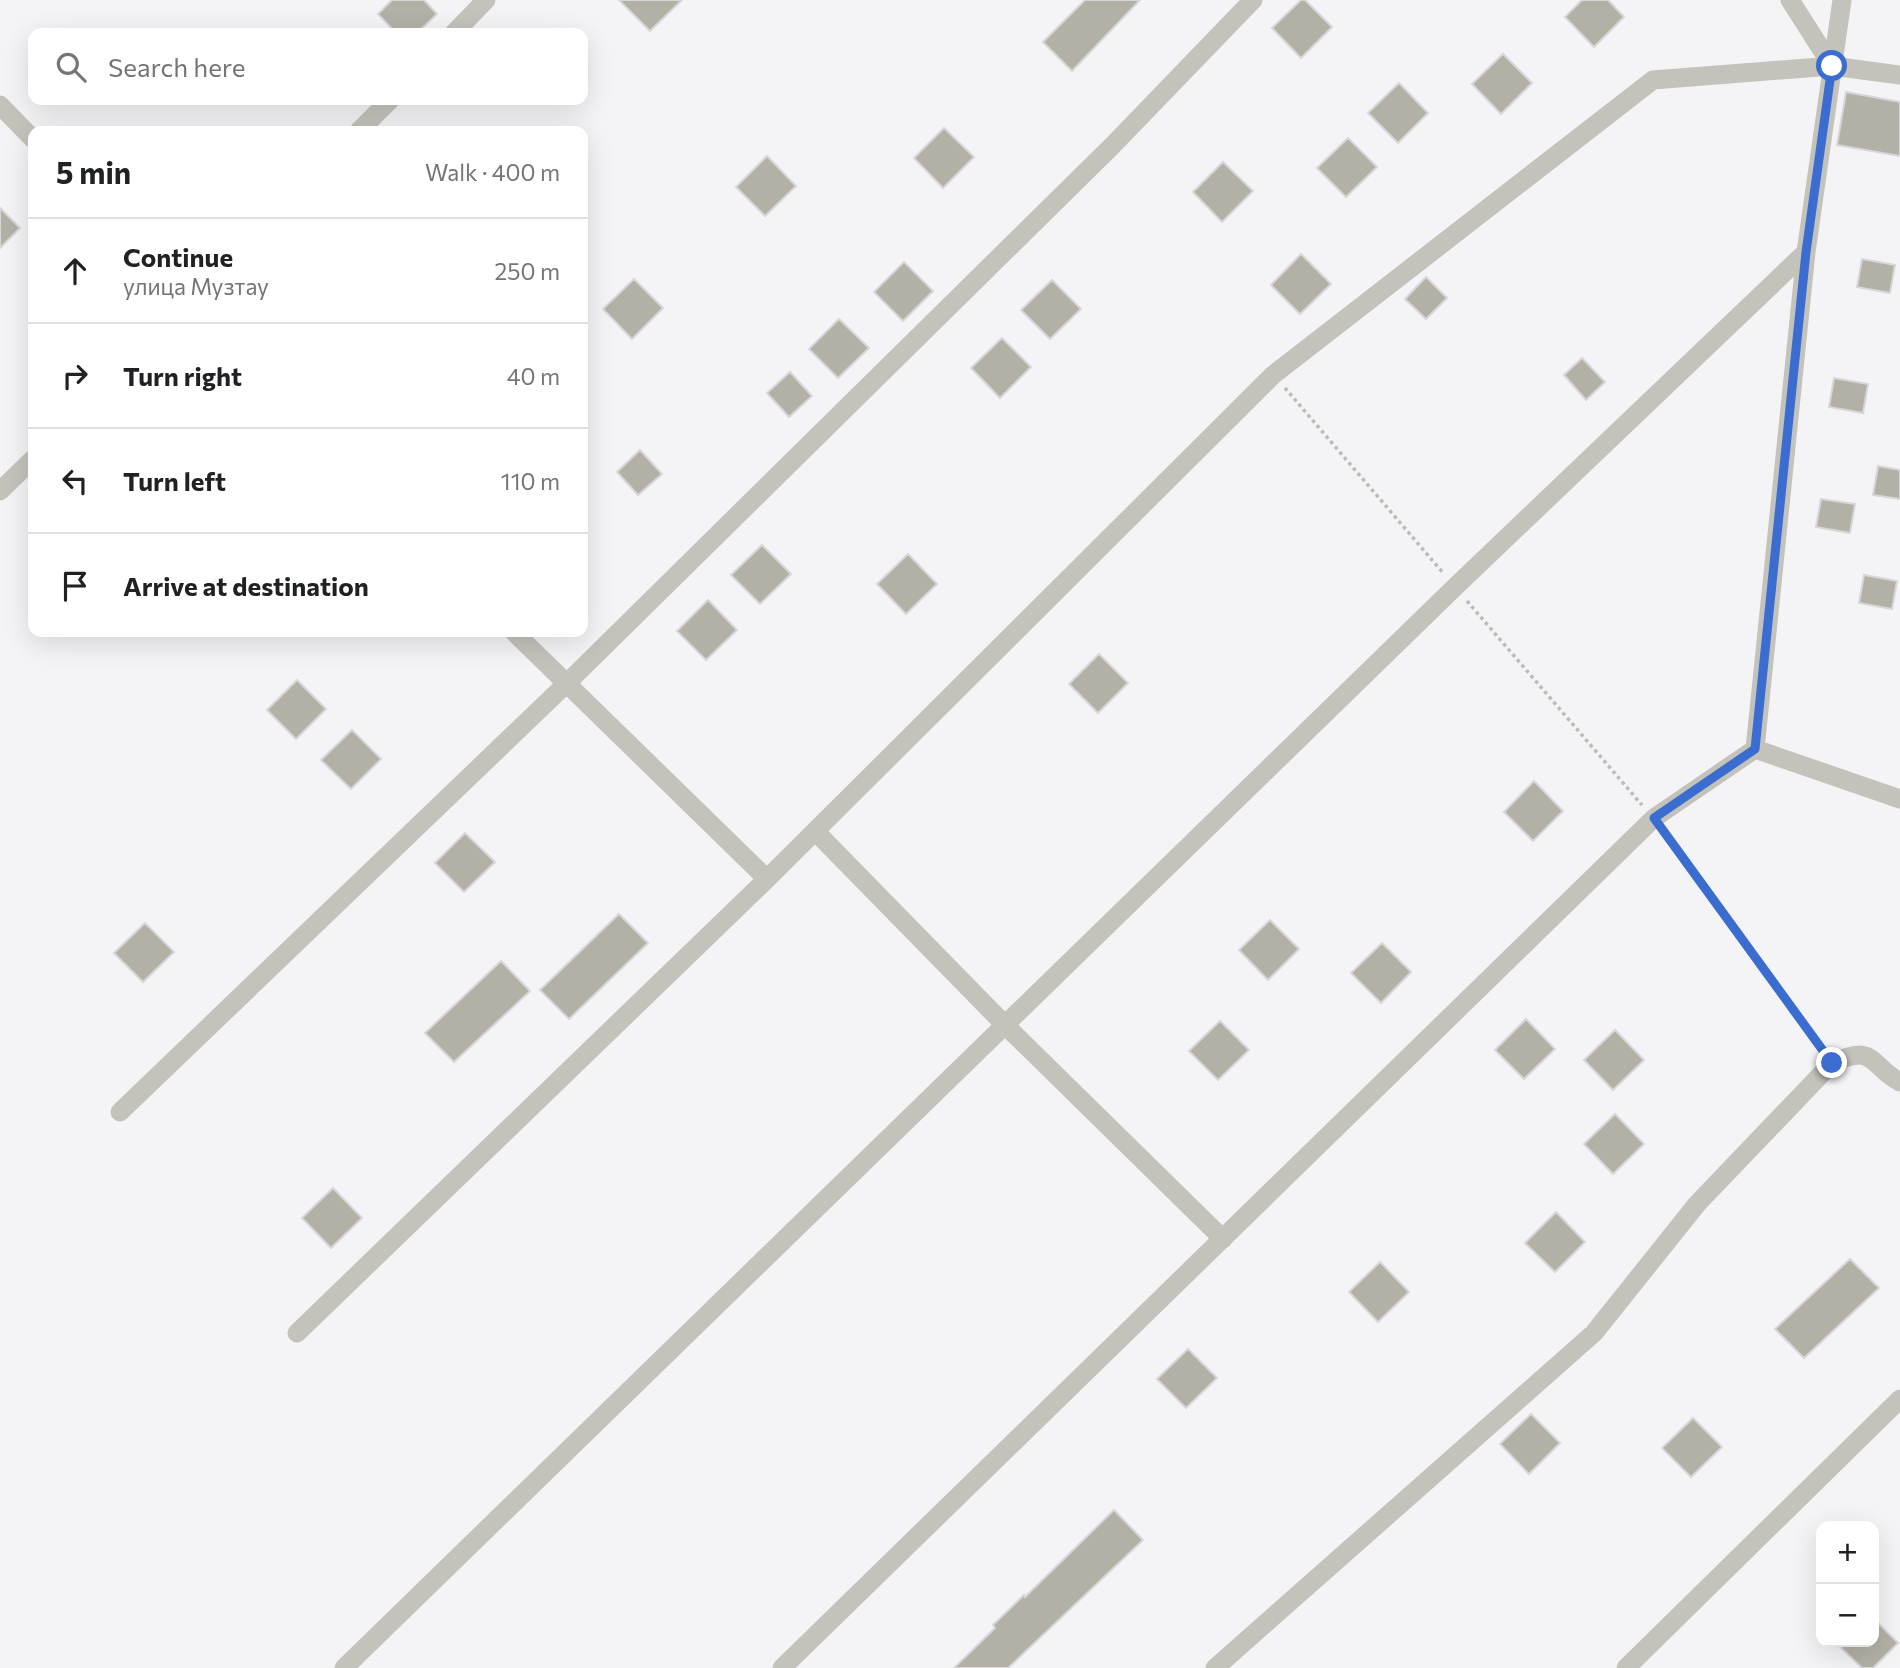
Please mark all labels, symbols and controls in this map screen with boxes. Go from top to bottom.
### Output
search box [28,28,588,105]
icon: search [52,48,90,86]
route start [1816,50,1847,81]
text: Search here [108,51,246,82]
text: 5 min [56,153,131,190]
text: Walk · 400 m [425,158,560,186]
text: Continue [123,241,233,272]
icon: ahead [56,252,94,290]
text: 250 m [495,257,560,285]
text: улица Музтау [123,272,269,300]
icon: right [56,357,94,395]
text: Turn right [123,360,242,391]
text: 40 m [507,362,560,390]
icon: left [56,462,94,500]
text: Turn left [123,465,226,496]
text: 110 m [501,467,560,495]
icon: arrive [56,567,94,605]
text: Arrive at destination [123,570,369,601]
route end [1816,1047,1847,1078]
map controls [1816,1521,1879,1647]
button: + [1816,1521,1879,1584]
button: − [1816,1584,1879,1647]

